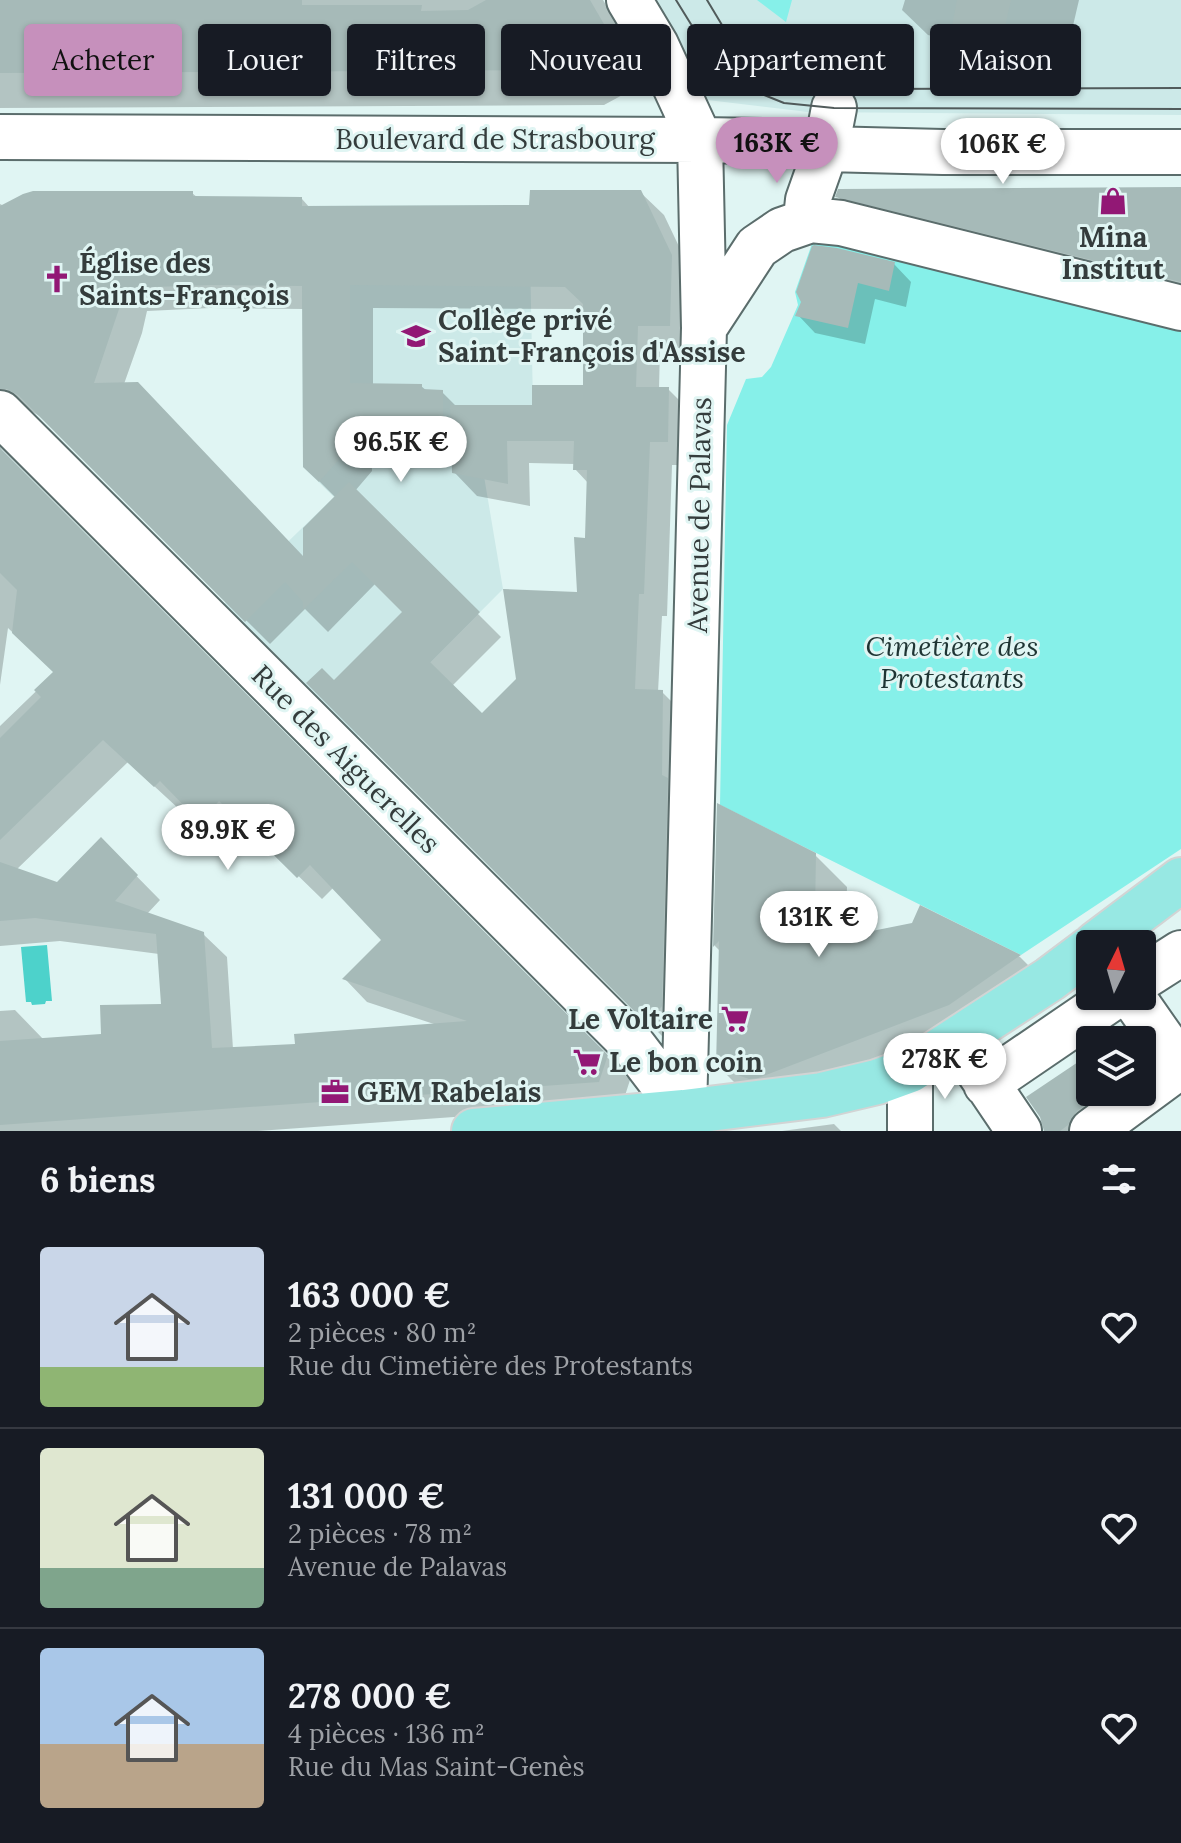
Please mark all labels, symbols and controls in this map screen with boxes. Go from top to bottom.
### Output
chip: Acheter [24,24,182,96]
chip: Louer [198,24,331,96]
chip: Filtres [347,24,485,96]
chip: Nouveau [501,24,671,96]
chip: Appartement [687,24,914,96]
chip: Maison [930,24,1081,96]
pin: 163K € [712,117,842,185]
pin: 106K € [938,118,1068,186]
street label: Boulevard de Strasbourg [335,121,655,157]
text: 163K € [734,126,820,159]
text: 106K € [959,127,1047,160]
shop icon: Mina Institut [1098,186,1128,216]
place label: Mina Institut [1062,219,1165,287]
place label: Église des Saints-François [79,245,289,313]
church icon: Église des Saints-François [42,264,72,294]
place label: Collège privé Saint-François d'Assise [438,302,746,370]
school or university icon: Collège privé Saint-François d'Assise [401,321,431,351]
street label: Avenue de Palavas [679,397,719,634]
pin: 96.5K € [327,416,475,484]
text: 96.5K € [353,425,449,458]
park label: Cimetière des Protestants [866,628,1038,696]
street label: Rue des Aiguerelles [244,657,448,861]
pin: 89.9K € [154,804,302,872]
text: 89.9K € [180,813,276,846]
pin: 131K € [754,891,884,959]
text: 131K € [778,900,860,933]
north arrow [1076,930,1156,1010]
map controls [1076,930,1156,1106]
place label: Le Voltaire [568,1001,713,1037]
supermarket icon: Le Voltaire [720,1004,750,1034]
button: layers [1076,1026,1156,1106]
pin: 278K € [880,1033,1010,1101]
text: 278K € [901,1042,989,1075]
place label: Le bon coin [609,1044,763,1080]
supermarket icon: Le bon coin [572,1047,602,1077]
place label: GEM Rabelais [357,1074,541,1110]
office icon: GEM Rabelais [320,1077,350,1107]
icon: filters [1097,1157,1141,1201]
text: 6 biens [40,1158,156,1201]
text: 163 000 € [288,1273,451,1316]
icon: home [104,1279,200,1375]
icon: heart [1097,1305,1141,1349]
text: 2 pièces · 80 m² [288,1316,476,1349]
text: Rue du Cimetière des Protestants [288,1349,693,1382]
text: 131 000 € [288,1474,445,1517]
icon: home [104,1480,200,1576]
icon: heart [1097,1506,1141,1550]
text: 2 pièces · 78 m² [288,1517,472,1550]
text: Avenue de Palavas [288,1550,507,1583]
text: 278 000 € [288,1674,452,1717]
icon: home [104,1680,200,1776]
icon: heart [1097,1706,1141,1750]
text: 4 pièces · 136 m² [288,1717,485,1750]
text: Rue du Mas Saint-Genès [288,1750,584,1783]

